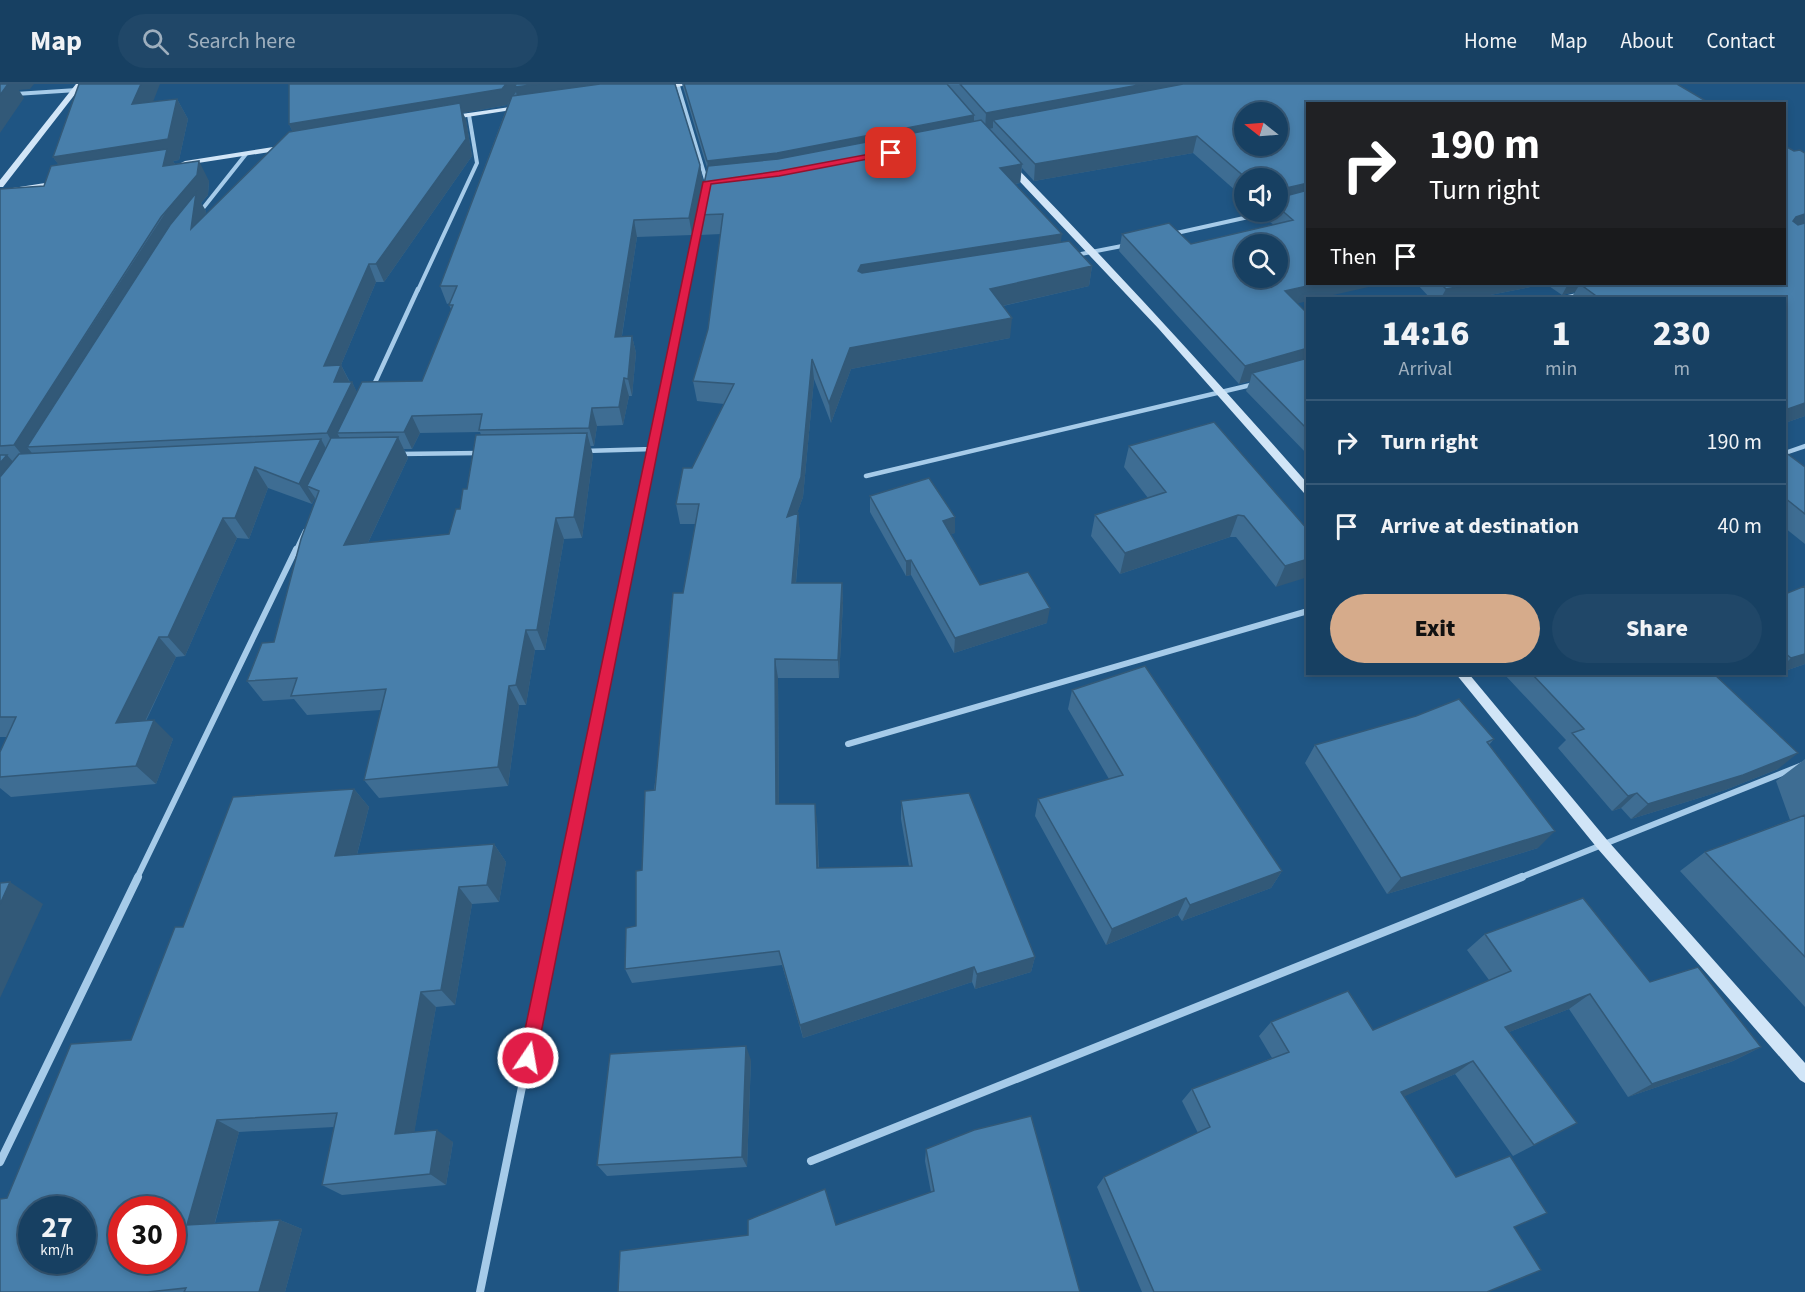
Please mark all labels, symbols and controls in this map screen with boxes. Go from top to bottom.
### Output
search box [118,14,538,68]
text: Map [30,21,82,61]
icon: search [139,25,172,58]
text: Search here [187,25,296,57]
text: Home [1464,26,1517,56]
text: Map [1550,26,1588,56]
text: About [1621,26,1673,56]
text: Contact [1706,26,1775,56]
north arrow [1234,102,1288,156]
map controls [1234,102,1288,288]
text: 190 m [1429,115,1540,175]
icon: right [1330,126,1408,204]
pin [865,127,916,178]
icon: arrive [874,136,907,169]
button: sound [1234,168,1288,222]
text: Turn right [1429,171,1540,210]
button: search [1234,234,1288,288]
icon: arrive [1389,240,1422,273]
text: Then [1330,241,1377,273]
text: 14:16 [1381,308,1470,359]
text: 1 [1552,308,1571,359]
text: 230 [1653,308,1711,359]
text: Arrival [1399,355,1452,383]
text: min [1545,355,1577,383]
text: m [1673,355,1690,383]
icon: right [1330,426,1363,459]
text: Turn right [1381,426,1478,458]
text: 190 m [1707,426,1762,458]
icon: arrive [1330,510,1363,543]
text: Arrive at destination [1381,510,1579,542]
text: 40 m [1717,510,1762,542]
button: Exit [1330,594,1540,663]
button: Share [1552,594,1762,663]
position arrow [496,1026,560,1090]
speed limit sign: 30 [108,1196,186,1274]
text: 27 [41,1206,73,1249]
text: km/h [40,1240,74,1261]

